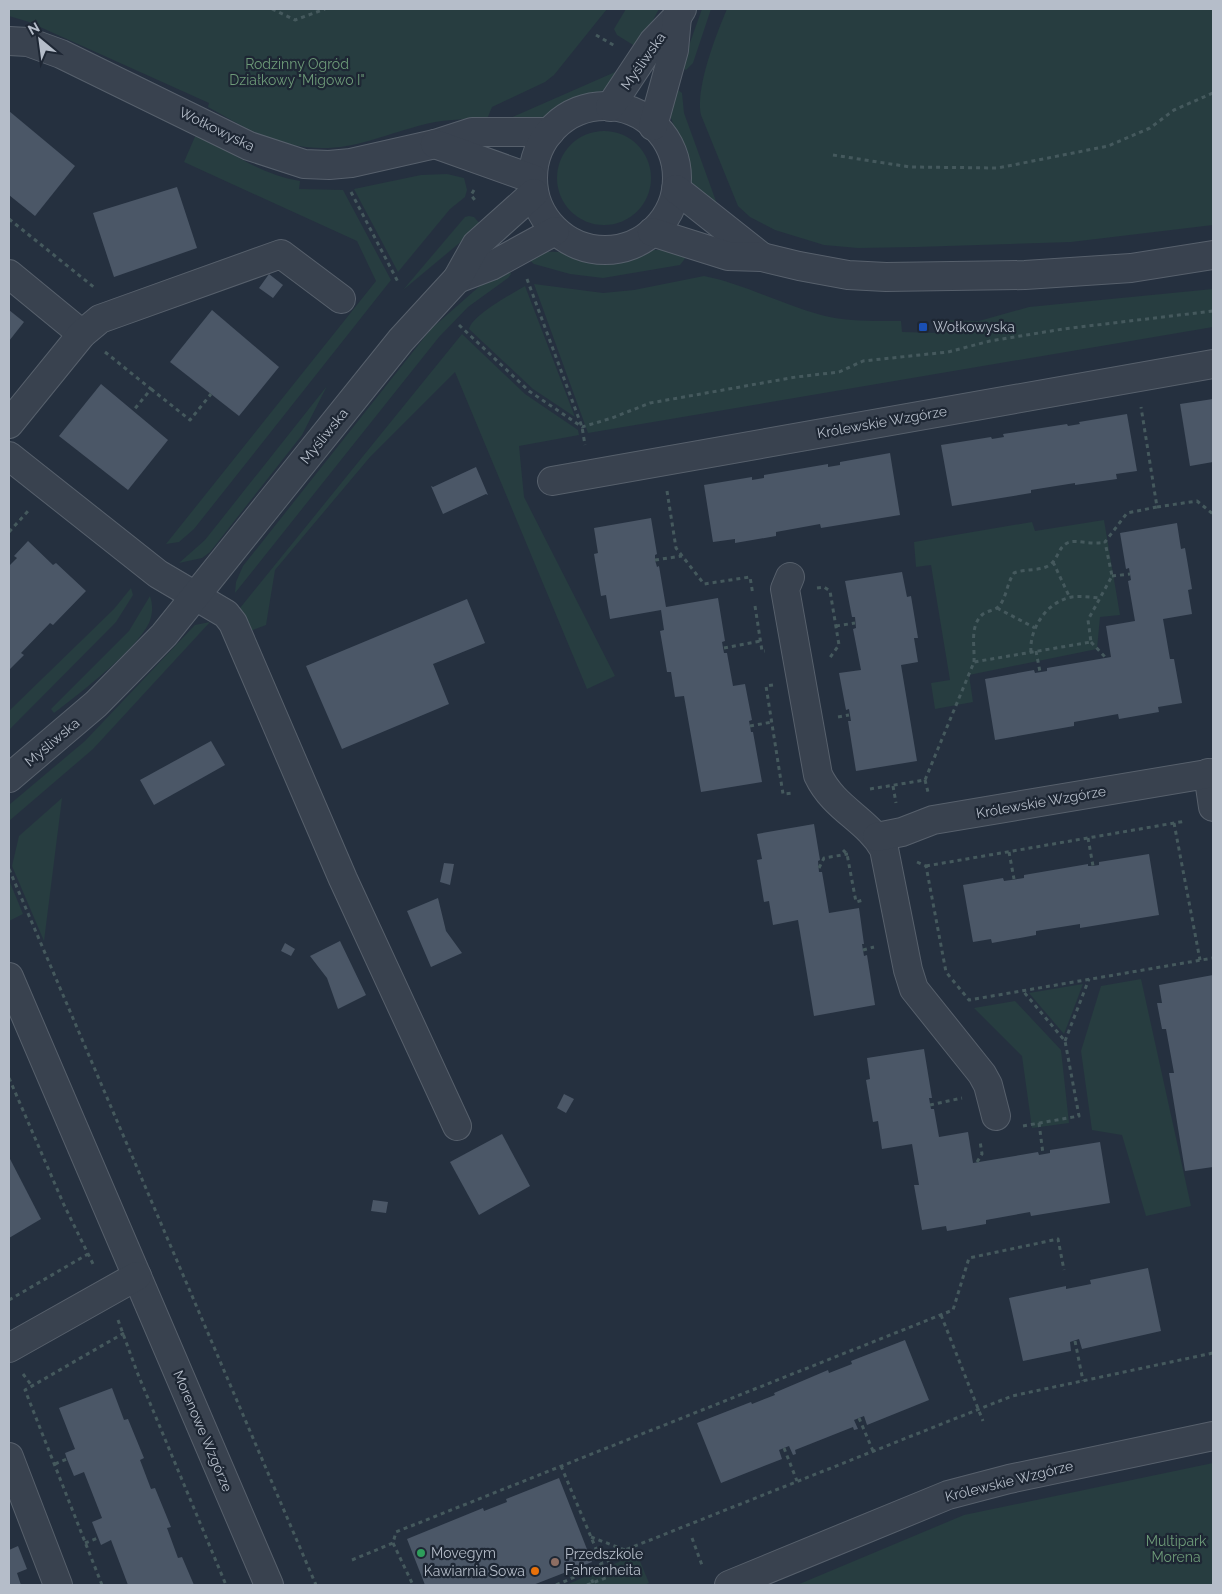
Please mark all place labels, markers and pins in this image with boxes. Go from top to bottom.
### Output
place label: Wołkowyska [933,319,1015,335]
marker: Wołkowyska [917,321,929,333]
place label: Movegym [431,1545,496,1561]
place label: Przedszkole Fahrenheita [565,1546,643,1578]
marker: Movegym [415,1547,427,1559]
marker: Przedszkole Fahrenheita [549,1556,561,1568]
place label: Kawiarnia Sowa [424,1563,525,1579]
marker: Kawiarnia Sowa [529,1565,541,1577]

